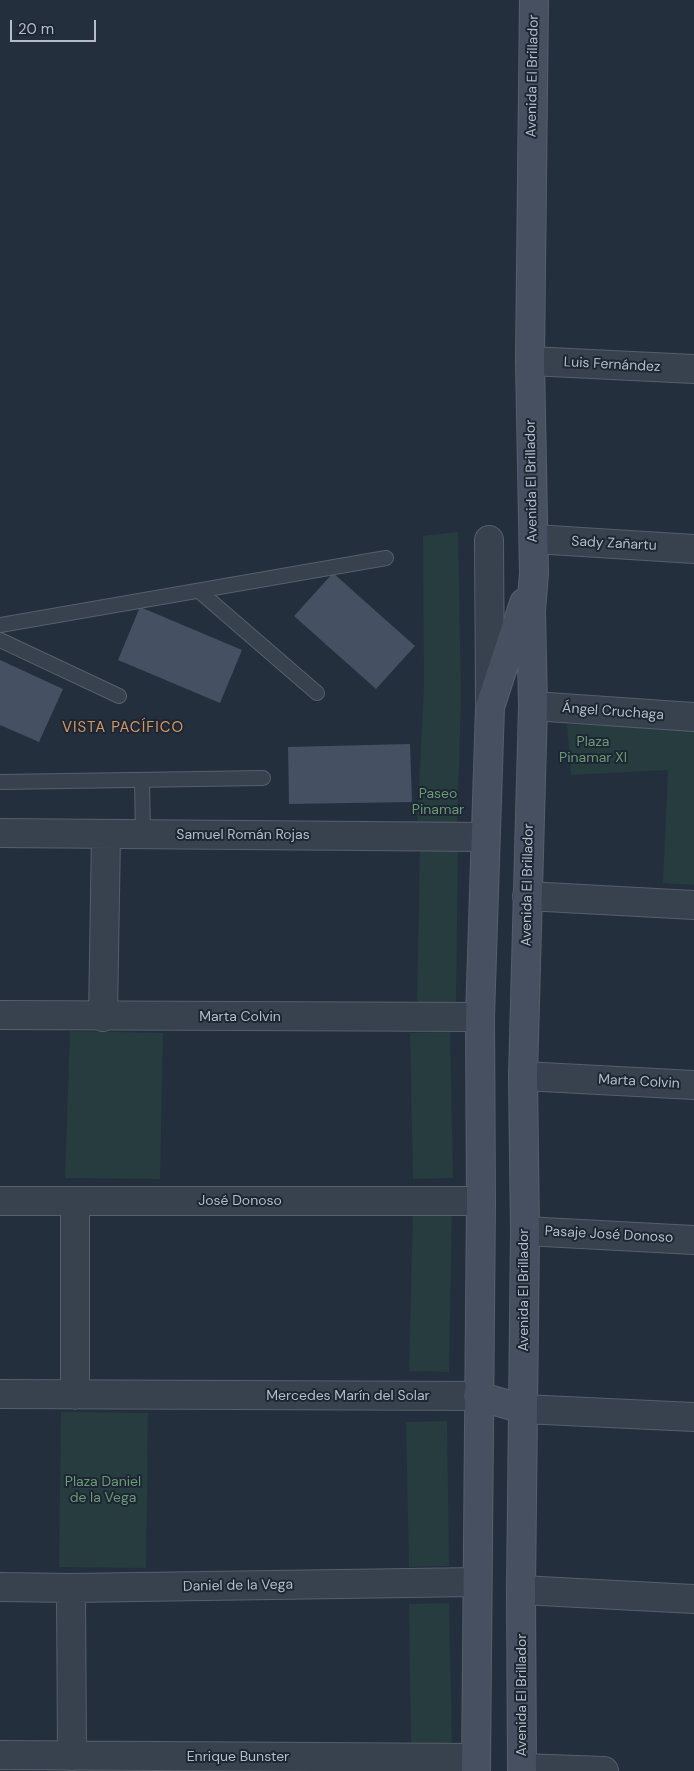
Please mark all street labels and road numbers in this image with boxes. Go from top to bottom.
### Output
street label: Avenida El Brillador [524,14,542,138]
street label: Luis Fernández [563,354,661,376]
street label: Avenida El Brillador [523,419,541,543]
street label: Sady Zañartu [571,533,657,555]
street label: Ángel Cruchaga [562,700,664,724]
street label: Avenida El Brillador [519,823,537,947]
street label: Samuel Román Rojas [176,827,310,843]
street label: Marta Colvin [199,1009,281,1025]
street label: Marta Colvin [598,1071,680,1093]
street label: José Donoso [198,1193,282,1209]
street label: Pasaje José Donoso [544,1223,674,1247]
street label: Avenida El Brillador [516,1229,532,1351]
street label: Mercedes Marín del Solar [266,1388,430,1404]
street label: Daniel de la Vega [183,1577,293,1595]
street label: Avenida El Brillador [514,1634,530,1756]
street label: Enrique Bunster [187,1749,289,1765]

